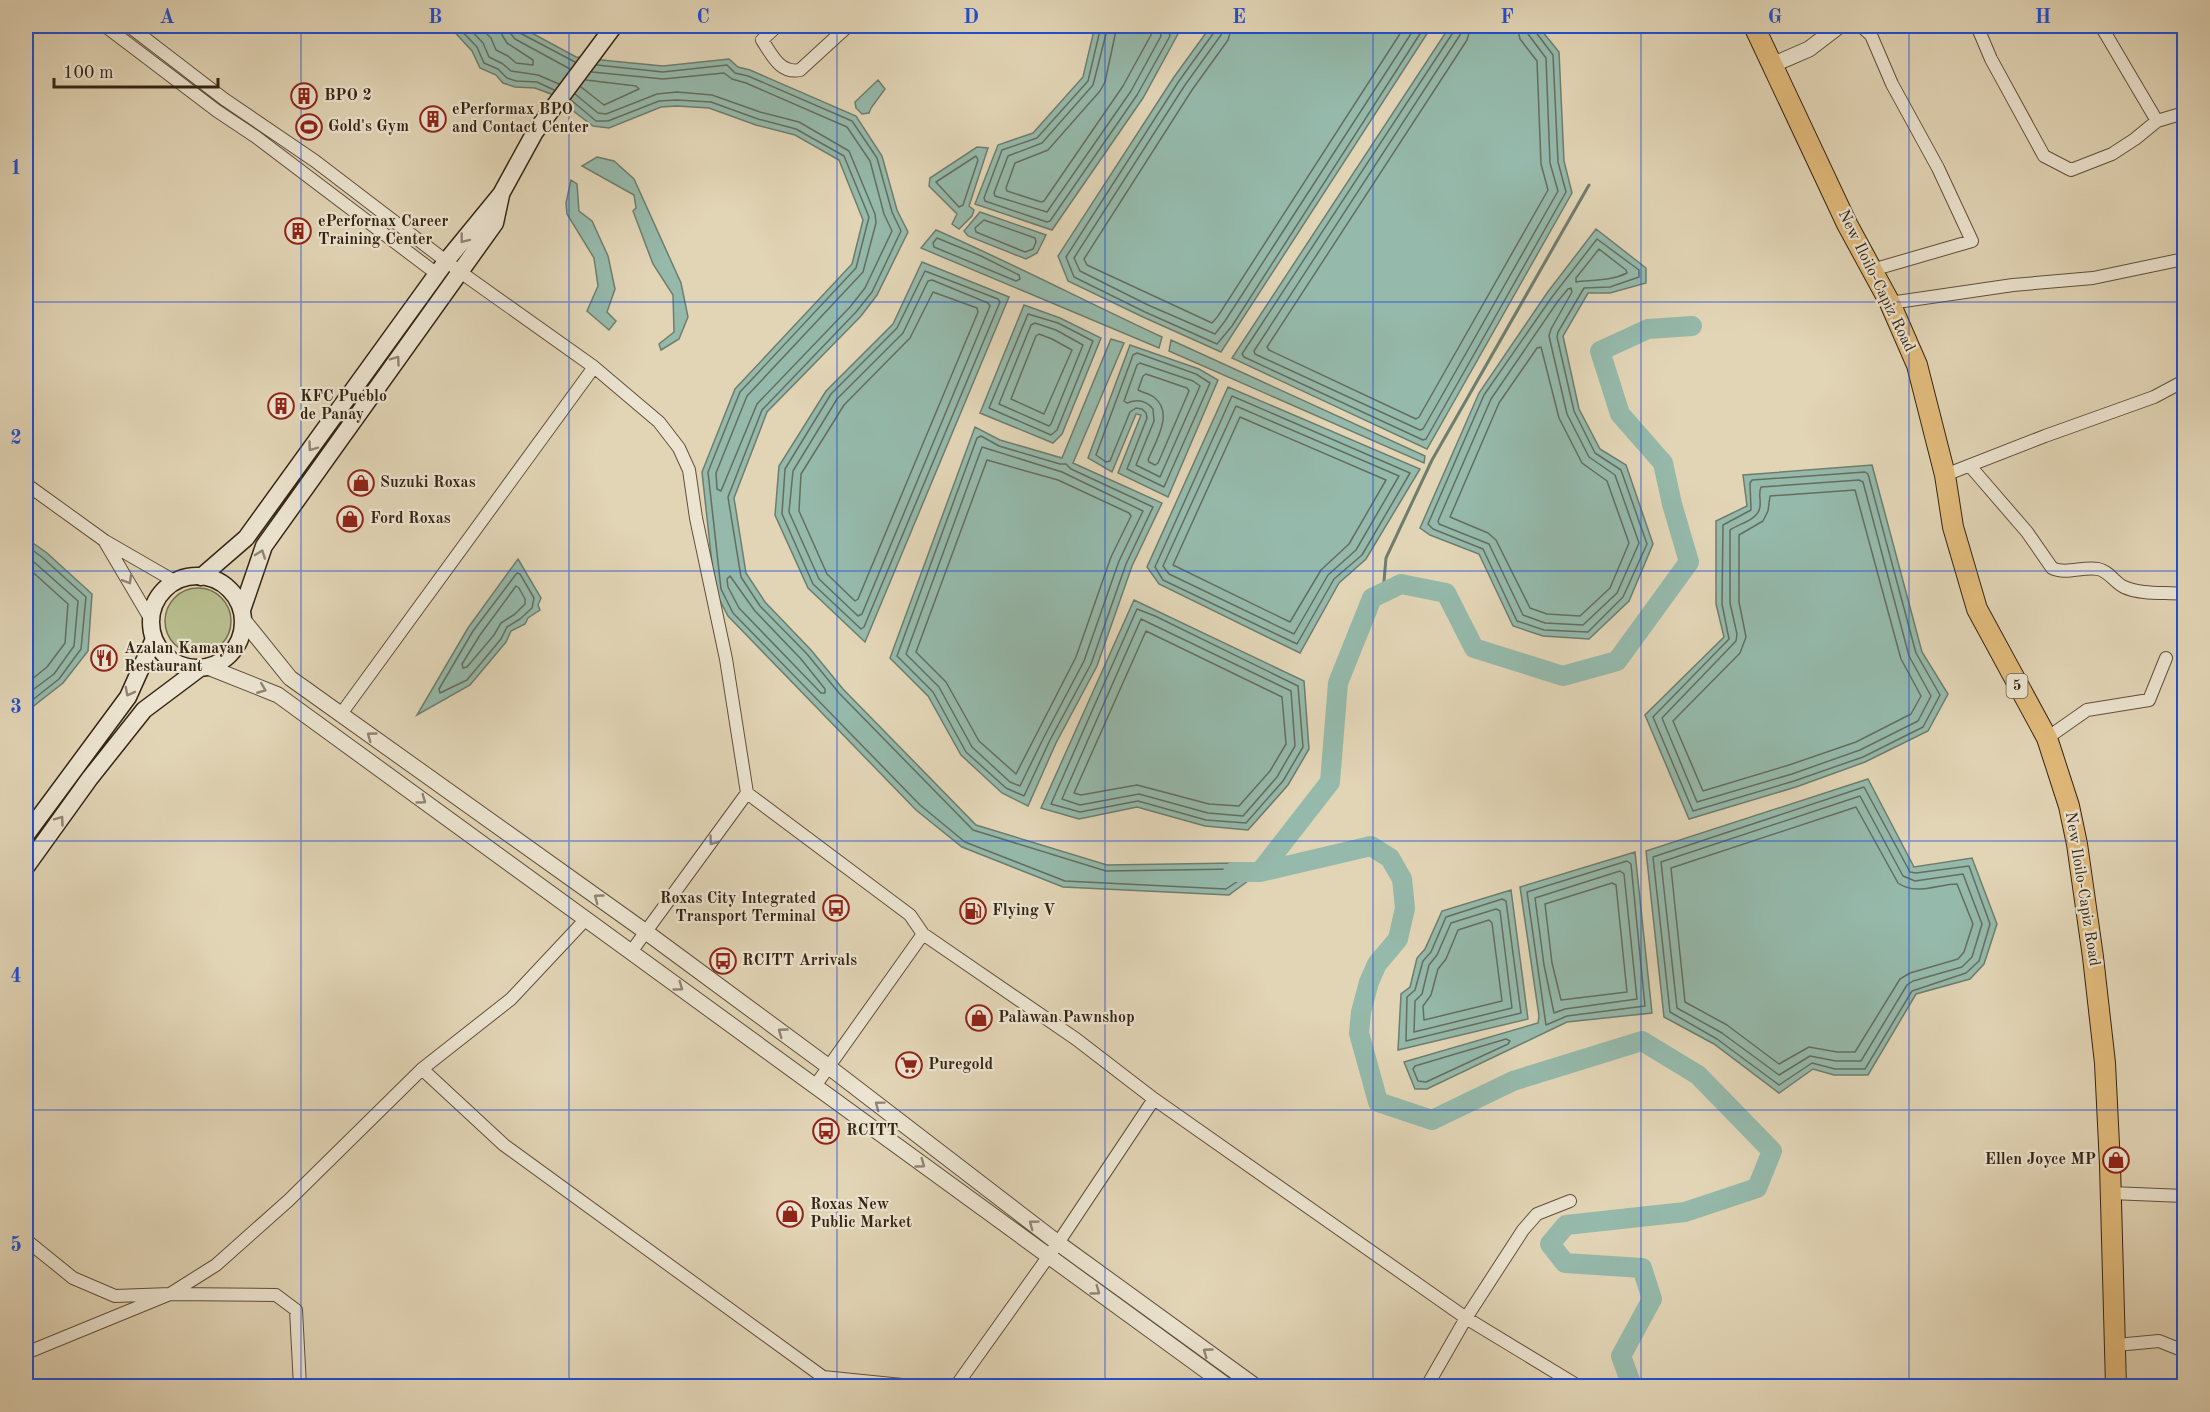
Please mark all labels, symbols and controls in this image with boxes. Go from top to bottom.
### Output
text: A [159,8,175,28]
text: B [428,8,442,28]
text: C [696,8,710,28]
text: D [963,8,979,28]
text: E [1232,8,1246,28]
text: F [1500,8,1514,28]
text: G [1768,8,1782,28]
text: H [2035,8,2051,28]
scale bar [54,51,218,89]
text: 100 m [63,64,114,82]
building icon: BPO 2 [289,81,319,111]
place label: BPO 2 [324,88,372,104]
place label: ePerformax BPO and Contact Center [452,102,589,136]
building icon: ePerformax BPO and Contact Center [418,104,448,134]
sports icon: Gold's Gym [294,112,324,142]
place label: Gold's Gym [328,119,409,135]
text: 1 [10,159,22,179]
street label: New Iloilo-Capiz Road [1835,207,1917,355]
place label: ePerfornax Career Training Center [318,214,449,248]
building icon: ePerfornax Career Training Center [283,216,313,246]
one-way arrow [460,232,471,243]
one-way arrow [389,356,400,367]
place label: KFC Pueblo de Panay [300,389,387,423]
building icon: KFC Pueblo de Panay [266,391,296,421]
text: 2 [10,429,22,449]
one-way arrow [308,441,319,452]
shop icon: Suzuki Roxas [346,468,376,498]
place label: Suzuki Roxas [380,475,476,491]
shop icon: Ford Roxas [335,504,365,534]
place label: Ford Roxas [370,511,451,527]
one-way arrow [253,550,266,560]
one-way arrow [121,574,132,585]
place label: Azalan Kamayan Restaurant [124,641,244,675]
restaurant icon: Azalan Kamayan Restaurant [89,643,119,673]
road number: 5 [2006,674,2028,698]
one-way arrow [256,682,267,694]
one-way arrow [125,685,136,696]
text: 3 [10,698,22,718]
one-way arrow [367,732,378,743]
one-way arrow [415,792,426,803]
street label: New Iloilo-Capiz Road [2062,811,2102,967]
one-way arrow [53,815,64,826]
one-way arrow [709,834,720,845]
place label: Roxas City Integrated Transport Terminal [660,891,816,925]
bus stop icon: Roxas City Integrated Transport Terminal [821,893,851,923]
one-way arrow [594,894,605,905]
fuel station icon: Flying V [958,896,988,926]
place label: Flying V [992,903,1055,919]
bus stop icon: RCITT Arrivals [708,946,738,976]
place label: RCITT Arrivals [742,953,857,969]
text: 4 [10,967,22,987]
one-way arrow [672,980,683,991]
shop icon: Palawan Pawnshop [964,1003,994,1033]
place label: Palawan Pawnshop [998,1010,1135,1026]
one-way arrow [777,1028,788,1039]
supermarket icon: Puregold [894,1050,924,1080]
place label: Puregold [928,1057,993,1073]
one-way arrow [874,1102,885,1113]
bus stop icon: RCITT [811,1116,841,1146]
place label: RCITT [846,1123,898,1139]
shop icon: Ellen Joyce MP [2101,1145,2131,1175]
place label: Ellen Joyce MP [1985,1152,2096,1168]
one-way arrow [914,1156,925,1167]
place label: Roxas New Public Market [810,1197,912,1231]
shop icon: Roxas New Public Market [775,1199,805,1229]
one-way arrow [1029,1220,1040,1231]
text: 5 [10,1235,22,1256]
one-way arrow [1089,1284,1100,1295]
one-way arrow [1203,1349,1214,1360]

